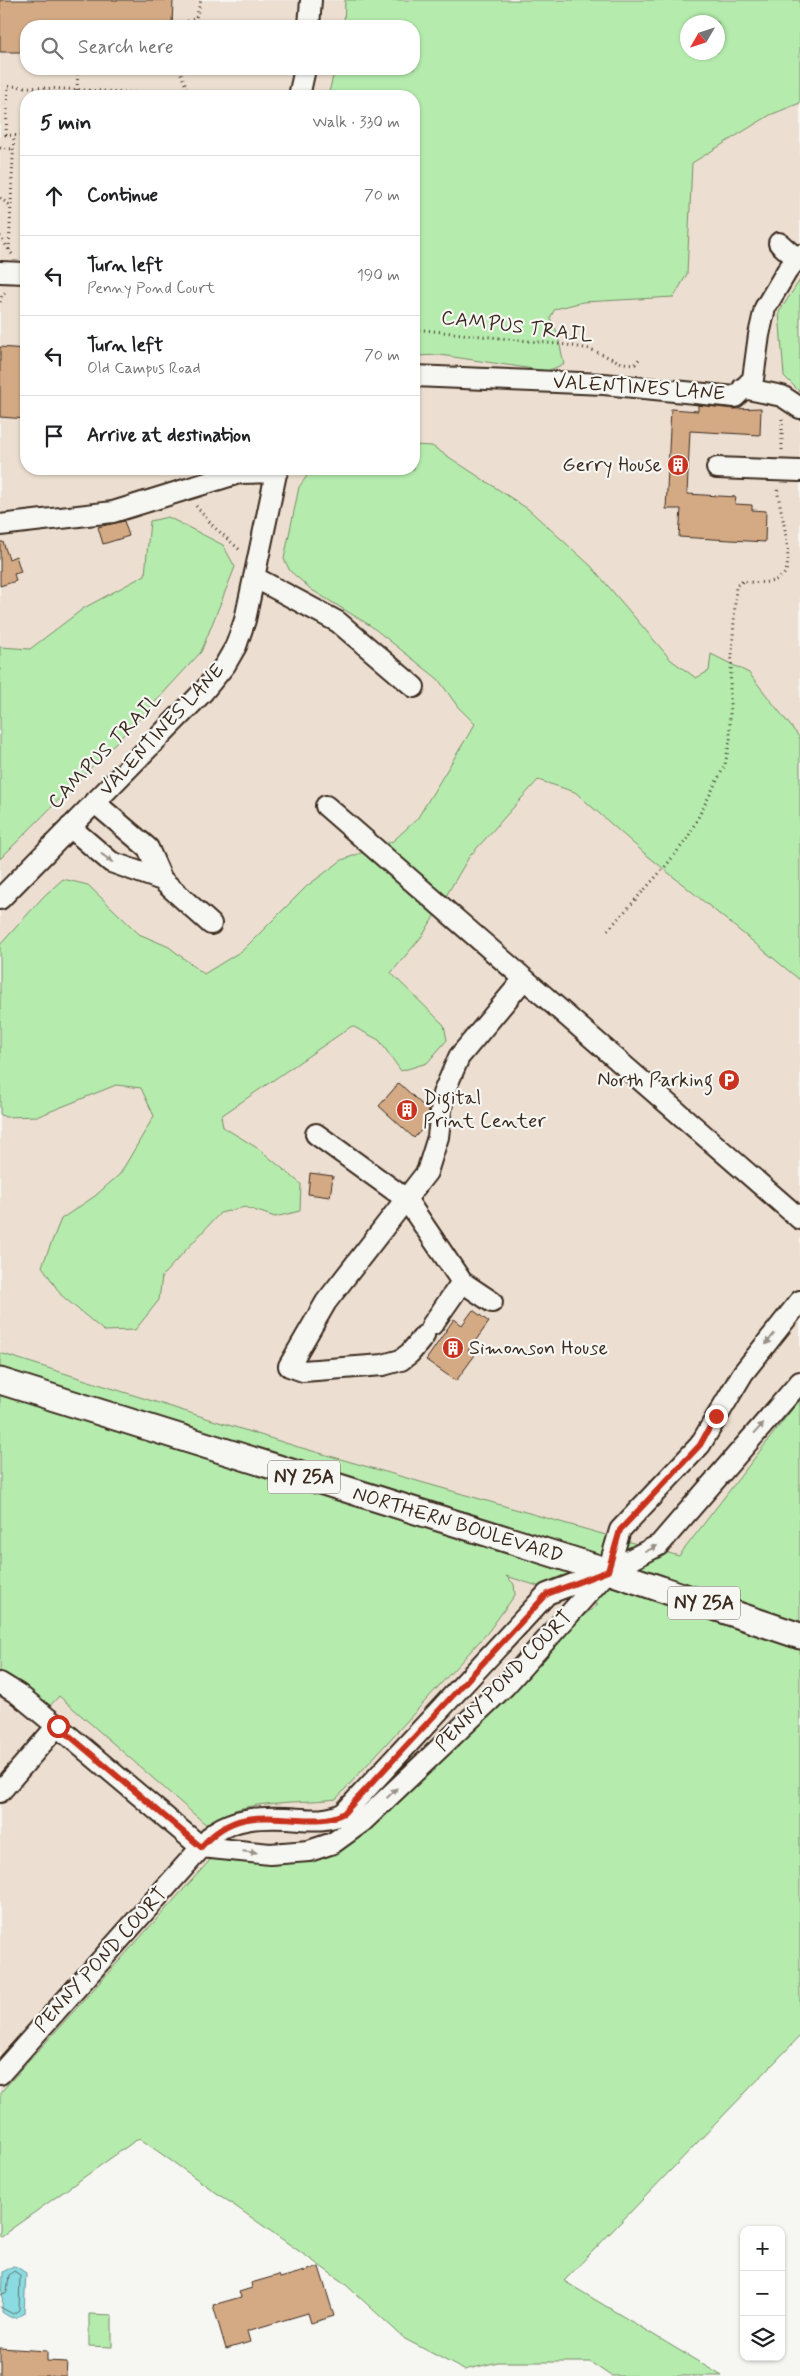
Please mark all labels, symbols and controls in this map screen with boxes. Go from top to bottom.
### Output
north arrow [680,15,725,60]
search box [20,20,420,75]
icon: search [38,34,66,62]
text: Search here [78,35,174,60]
text: 5 min [40,109,92,137]
text: Walk · 330 m [312,112,400,133]
icon: ahead [40,182,68,210]
text: Continue [87,183,158,208]
text: 70 m [364,185,400,206]
text: Turn left [87,253,163,278]
icon: left [40,262,68,290]
text: 190 m [357,265,400,286]
text: Penny Pond Court [87,278,215,299]
street label: CAMPUS TRAIL [440,304,595,350]
text: Turn left [87,333,163,358]
icon: left [40,342,68,370]
text: 70 m [364,345,400,366]
text: Old Campus Road [87,358,201,379]
street label: VALENTINES LANE [552,369,726,407]
icon: arrive [40,422,68,450]
text: Arrive at destination [87,423,251,448]
place label: Gerry House [562,452,662,479]
building icon: Gerry House [666,453,690,477]
street label: VALENTINES LANE [93,658,231,802]
street label: CAMPUS TRAIL [42,686,168,815]
one-way arrow [101,852,114,863]
place label: North Parking [597,1067,713,1096]
parking icon: North Parking [717,1068,741,1092]
place label: Digital Print Center [423,1085,546,1135]
building icon: Digital Print Center [395,1098,419,1122]
one-way arrow [764,1332,775,1345]
place label: Simonson House [469,1335,608,1362]
building icon: Simonson House [441,1336,465,1360]
route end [705,1405,728,1428]
one-way arrow [753,1423,765,1435]
road number: NY 25A [268,1460,340,1494]
street label: NORTHERN BOULEVARD [350,1480,566,1570]
one-way arrow [644,1545,659,1553]
road number: NY 25A [668,1586,740,1620]
street label: PENNY POND COURT [429,1604,579,1758]
route start [47,1715,70,1738]
one-way arrow [386,1788,398,1800]
one-way arrow [242,1848,258,1856]
street label: PENNY POND COURT [28,1881,174,2039]
map controls [740,2226,785,2361]
button: + [740,2226,785,2271]
button: − [740,2271,785,2316]
button: layers [740,2316,785,2361]

